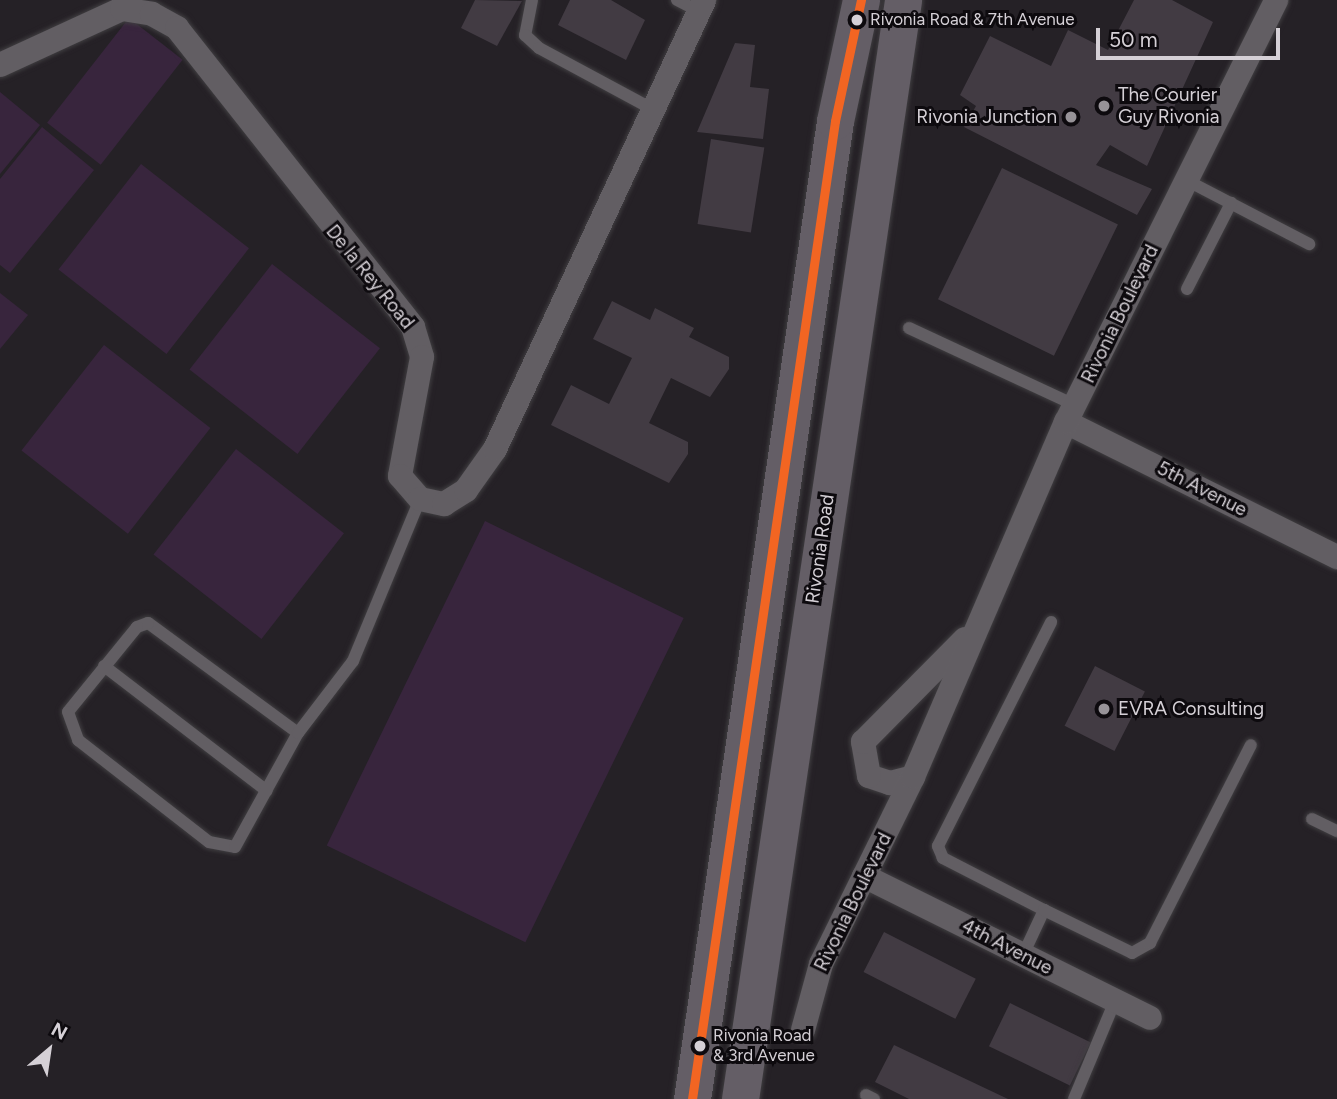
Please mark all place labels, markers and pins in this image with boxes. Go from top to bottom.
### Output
place label: Rivonia Road & 7th Avenue [870,10,1075,30]
marker: Rivonia Road & 7th Avenue [850,13,864,27]
place label: The Courier Guy Rivonia [1118,84,1219,128]
marker: The Courier Guy Rivonia [1096,98,1112,114]
place label: Rivonia Junction [916,106,1057,128]
marker: Rivonia Junction [1063,109,1079,125]
place label: EVRA Consulting [1118,698,1264,720]
marker: EVRA Consulting [1096,701,1112,717]
place label: Rivonia Road & 3rd Avenue [713,1026,815,1066]
marker: Rivonia Road & 3rd Avenue [693,1039,707,1053]

